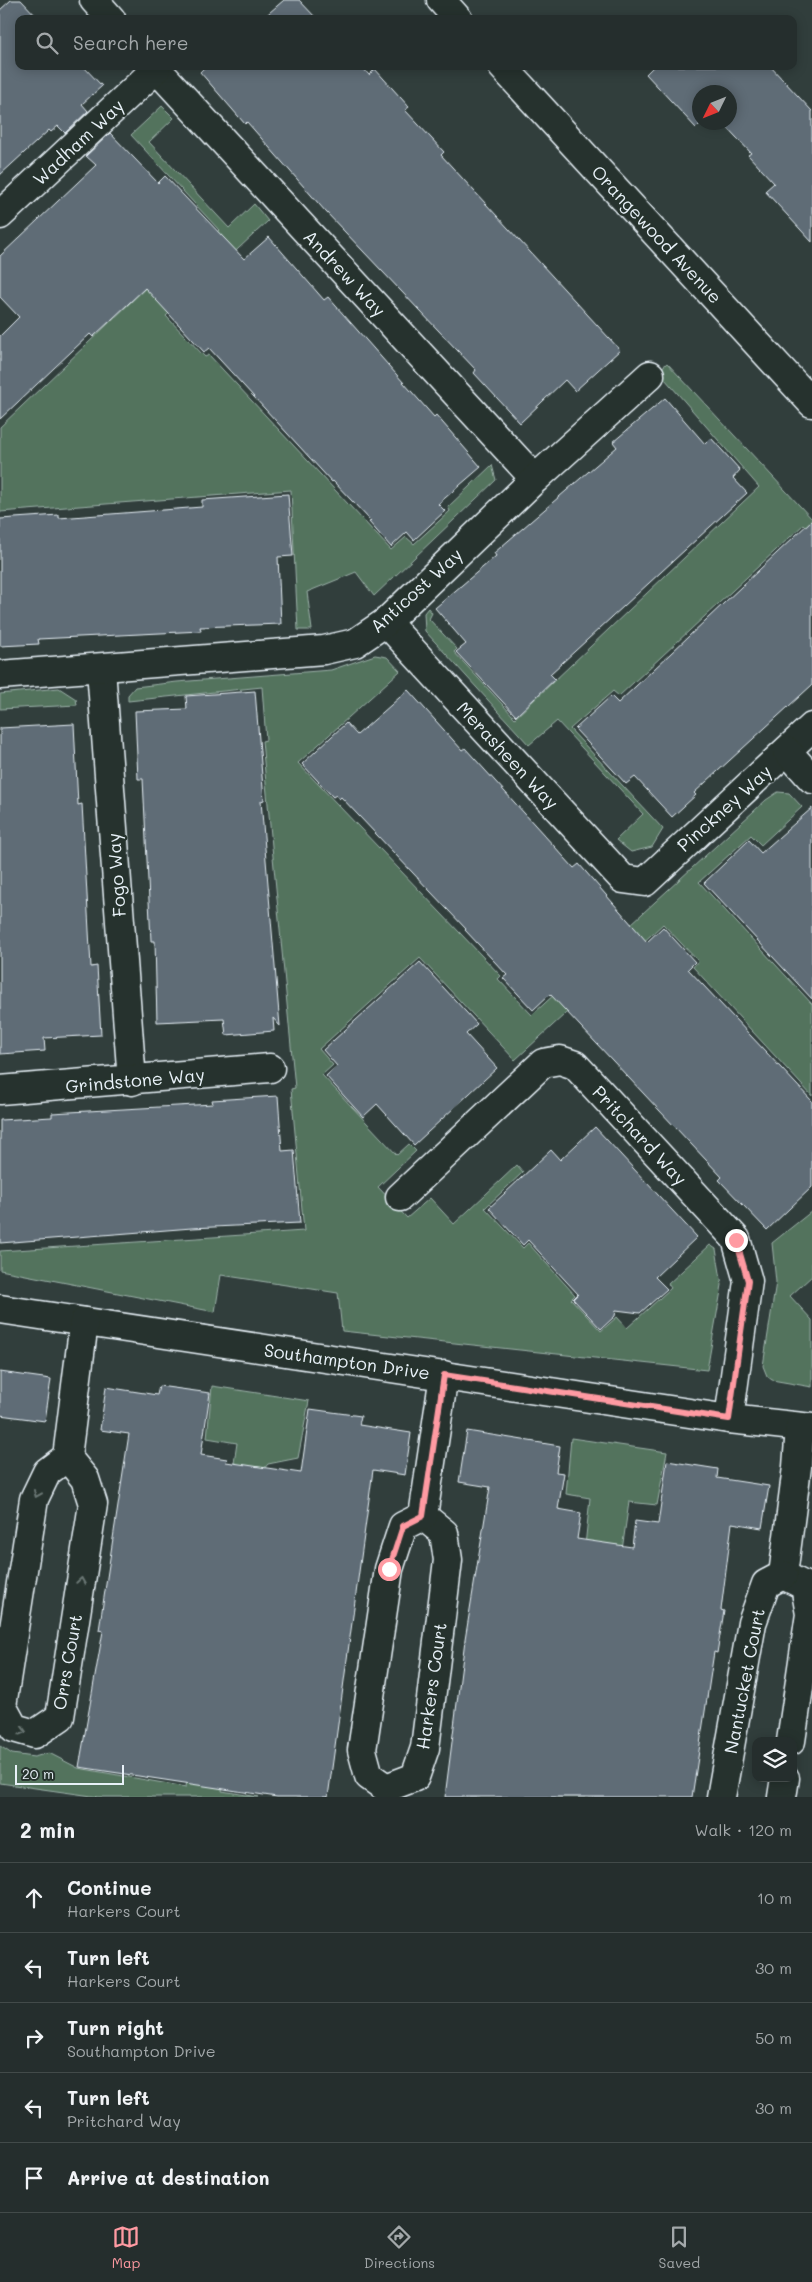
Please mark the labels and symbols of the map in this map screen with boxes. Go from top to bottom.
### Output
north arrow [692,85,737,130]
street label: Wadham Way [27,94,129,190]
street label: Orangewood Avenue [587,160,727,308]
street label: Andrew Way [299,225,391,321]
street label: Anticost Way [365,542,467,638]
street label: Merasheen Way [452,696,564,814]
street label: Pinckney Way [672,759,776,857]
street label: Fogo Way [101,832,131,918]
street label: Grindstone Way [64,1062,206,1098]
street label: Pritchard Way [588,1080,692,1190]
route end [725,1229,748,1252]
street label: Southampton Drive [262,1337,432,1385]
one-way arrow [33,1489,43,1498]
route start [378,1558,401,1581]
one-way arrow [75,1576,86,1584]
street label: Nantucket Court [718,1606,770,1756]
street label: Orrs Court [47,1612,87,1712]
street label: Harkers Court [410,1621,452,1751]
one-way arrow [19,1725,27,1735]
scale bar [15,1762,124,1785]

